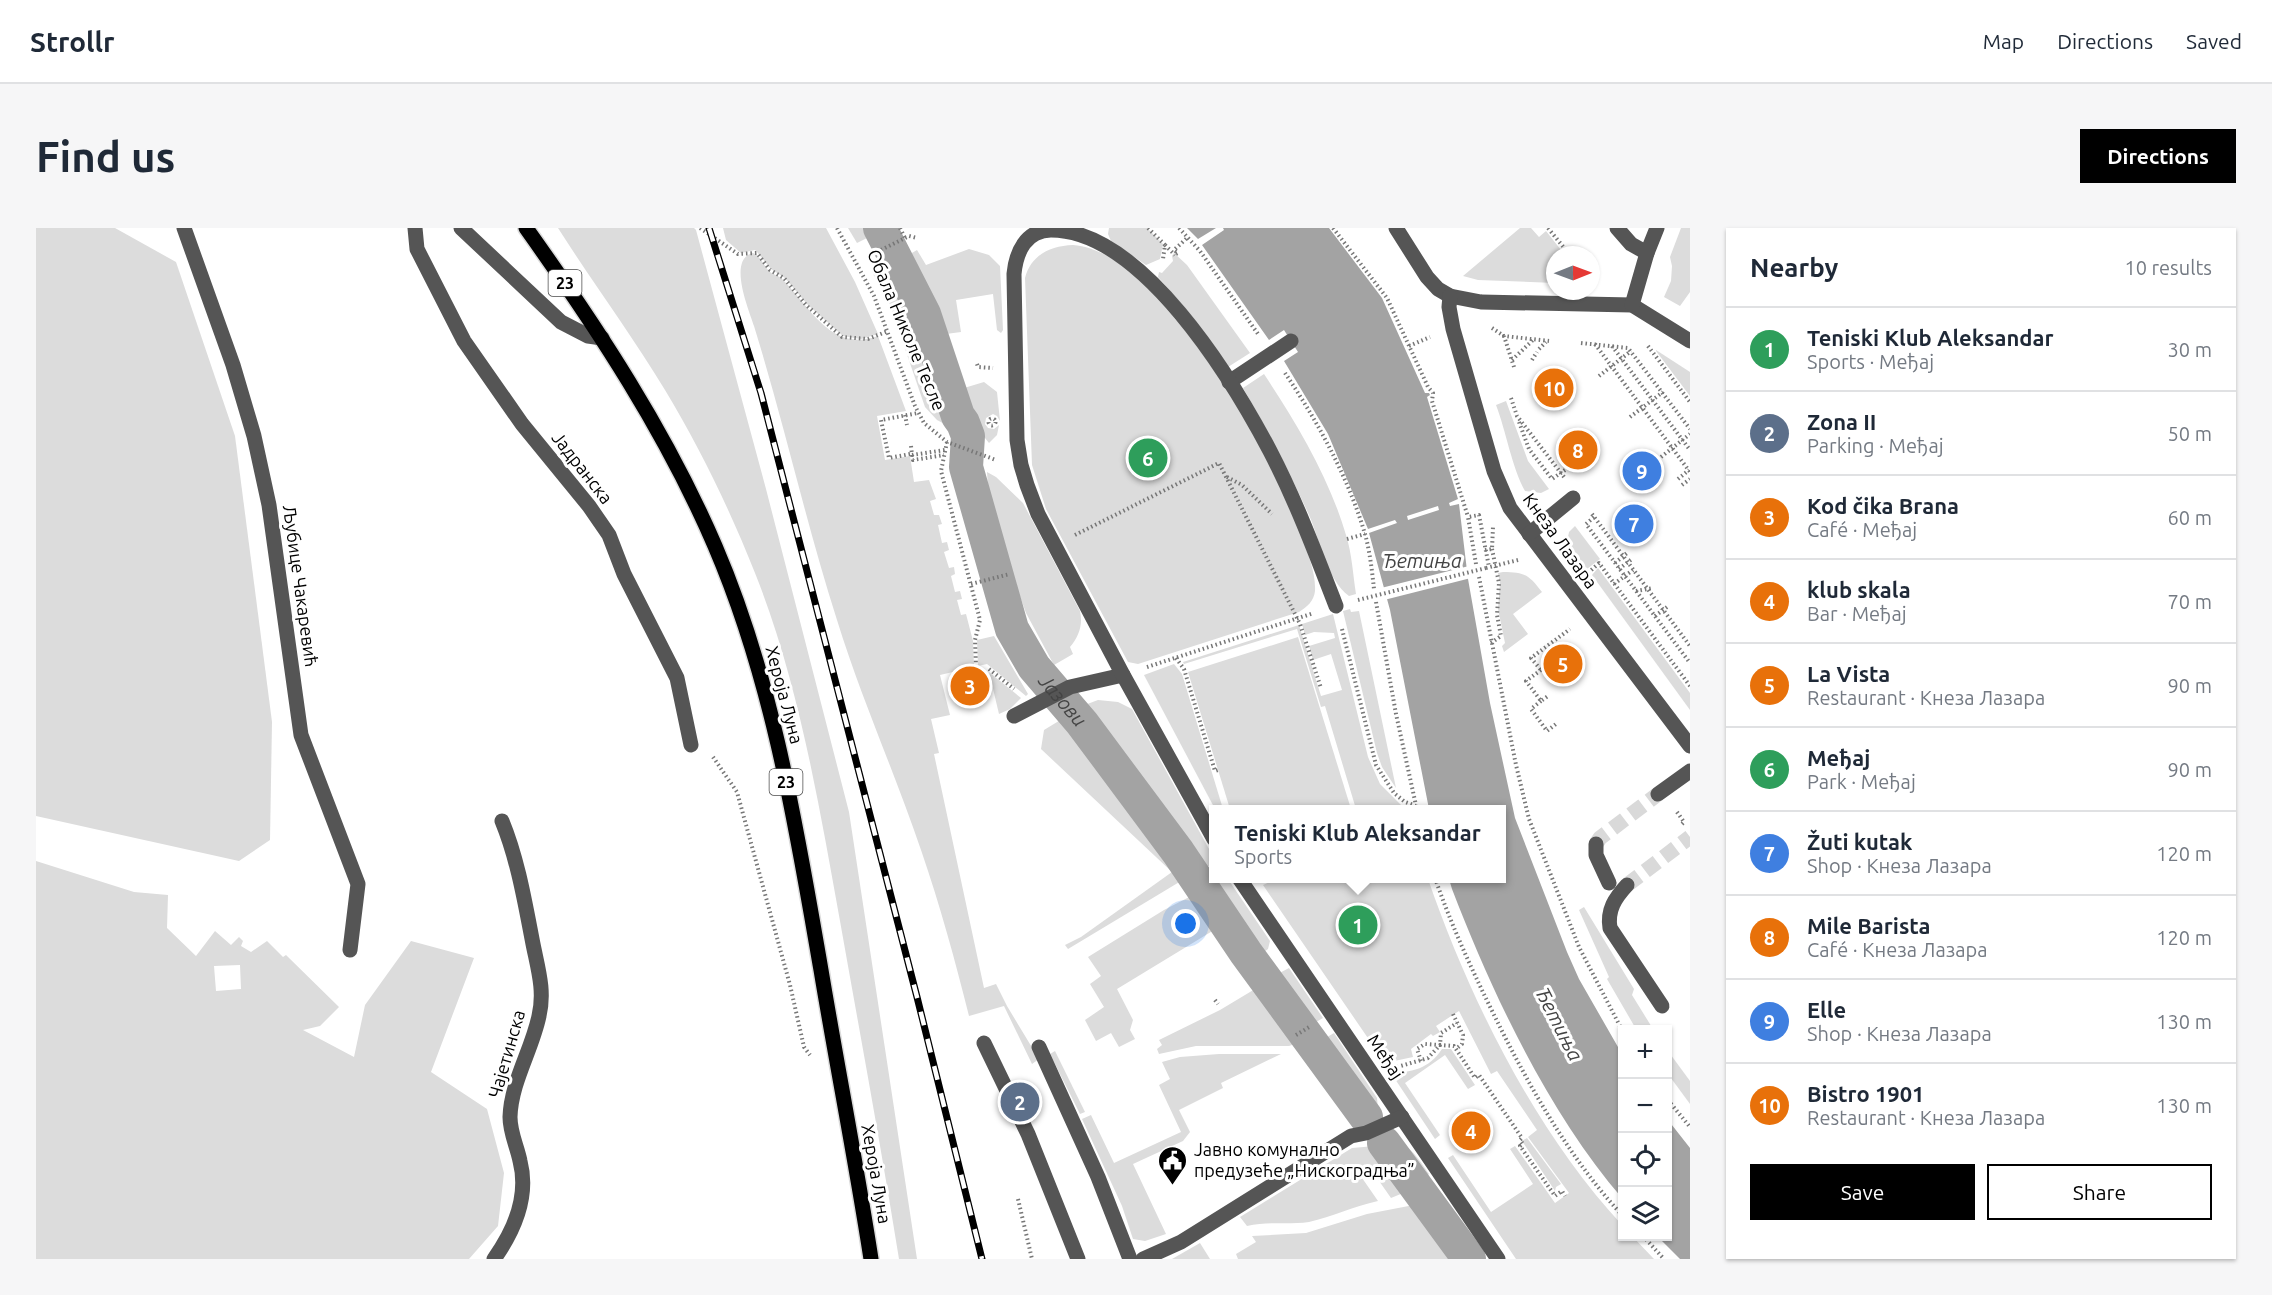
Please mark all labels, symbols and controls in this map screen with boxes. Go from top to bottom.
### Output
text: Strollr [30,26,115,57]
text: Map [1983,29,2024,53]
text: Directions [2057,29,2153,53]
text: Saved [2186,29,2242,53]
button: Directions [2080,129,2236,183]
text: Find us [36,133,175,180]
street label: Обала Николе Тесле [864,246,950,413]
north arrow [1546,246,1600,300]
text: Nearby [1750,253,1838,282]
text: 10 results [2124,256,2212,279]
road number: 23 [548,270,582,296]
text: Teniski Klub Aleksandar [1807,325,2053,350]
text: 1 [1764,338,1775,361]
text: 30 m [2168,338,2212,361]
text: Sports · Међај [1807,350,1934,373]
pin: 10 [1534,366,1574,410]
text: Zona II [1807,409,1876,434]
text: 2 [1764,422,1775,445]
text: 50 m [2168,422,2212,445]
street label: Јадранска [548,427,617,507]
pin: 8 [1558,428,1598,472]
text: Parking · Међај [1807,434,1944,457]
pin: 6 [1128,436,1168,480]
pin: 9 [1622,448,1662,494]
street label: Кнеза Лазара [1520,489,1602,592]
text: Kod čika Brana [1807,493,1959,518]
pin: 7 [1614,502,1654,546]
street label: Љубице Чакаревић [280,504,322,668]
text: 3 [1764,506,1775,529]
text: 60 m [2168,506,2212,529]
text: Café · Међај [1807,518,1917,541]
water label: Ђетиња [1382,549,1462,572]
text: klub skala [1807,577,1911,602]
text: 4 [1764,590,1775,613]
text: 70 m [2168,590,2212,613]
text: Bar · Међај [1807,602,1907,625]
pin: 5 [1544,642,1582,686]
street label: Хероја Луна [762,644,808,746]
text: La Vista [1807,661,1890,686]
pin: 3 [950,664,990,708]
water label: Јазови [1034,669,1092,731]
text: 5 [1764,674,1775,697]
text: 90 m [2168,674,2212,697]
text: Restaurant · Кнеза Лазара [1807,686,2045,709]
text: Међај [1807,745,1870,770]
text: 6 [1764,758,1775,781]
text: 90 m [2168,758,2212,781]
road number: 23 [770,769,802,795]
text: Park · Међај [1807,770,1916,793]
popup [1209,805,1506,883]
text: Teniski Klub Aleksandar [1234,820,1481,845]
text: Žuti kutak [1807,829,1912,854]
text: 7 [1764,842,1775,865]
text: 120 m [2156,842,2212,865]
text: Sports [1234,845,1292,868]
text: Shop · Кнеза Лазара [1807,854,1992,877]
pin: 1 [1338,902,1378,948]
your location [1171,909,1200,938]
text: Mile Barista [1807,913,1930,938]
text: 8 [1764,926,1775,949]
text: 120 m [2156,926,2212,949]
text: Café · Кнеза Лазара [1807,938,1988,961]
water label: Ђетиња [1531,983,1588,1065]
text: Elle [1807,997,1846,1022]
street label: Чајетинска [484,1007,528,1100]
text: 9 [1764,1010,1775,1033]
text: 130 m [2156,1010,2212,1033]
text: Shop · Кнеза Лазара [1807,1022,1992,1045]
map controls [1618,1025,1672,1241]
button: + [1618,1025,1672,1079]
street label: Међај [1363,1030,1408,1083]
button: − [1618,1079,1672,1133]
pin: 2 [1000,1080,1040,1124]
text: Bistro 1901 [1807,1081,1925,1106]
text: 10 [1758,1094,1781,1117]
text: 130 m [2156,1094,2212,1117]
text: Restaurant · Кнеза Лазара [1807,1106,2045,1129]
pin: 4 [1452,1108,1490,1154]
street label: Хероја Луна [858,1123,896,1225]
button: locate [1618,1133,1672,1187]
place label: Јавно комунално предузеће „Нискоградња” [1194,1139,1415,1180]
public building icon: Јавно комунално предузеће „Нискоградња” [1157,1144,1189,1186]
button: Save [1750,1164,1975,1220]
button: Share [1987,1164,2212,1220]
button: layers [1618,1187,1672,1241]

